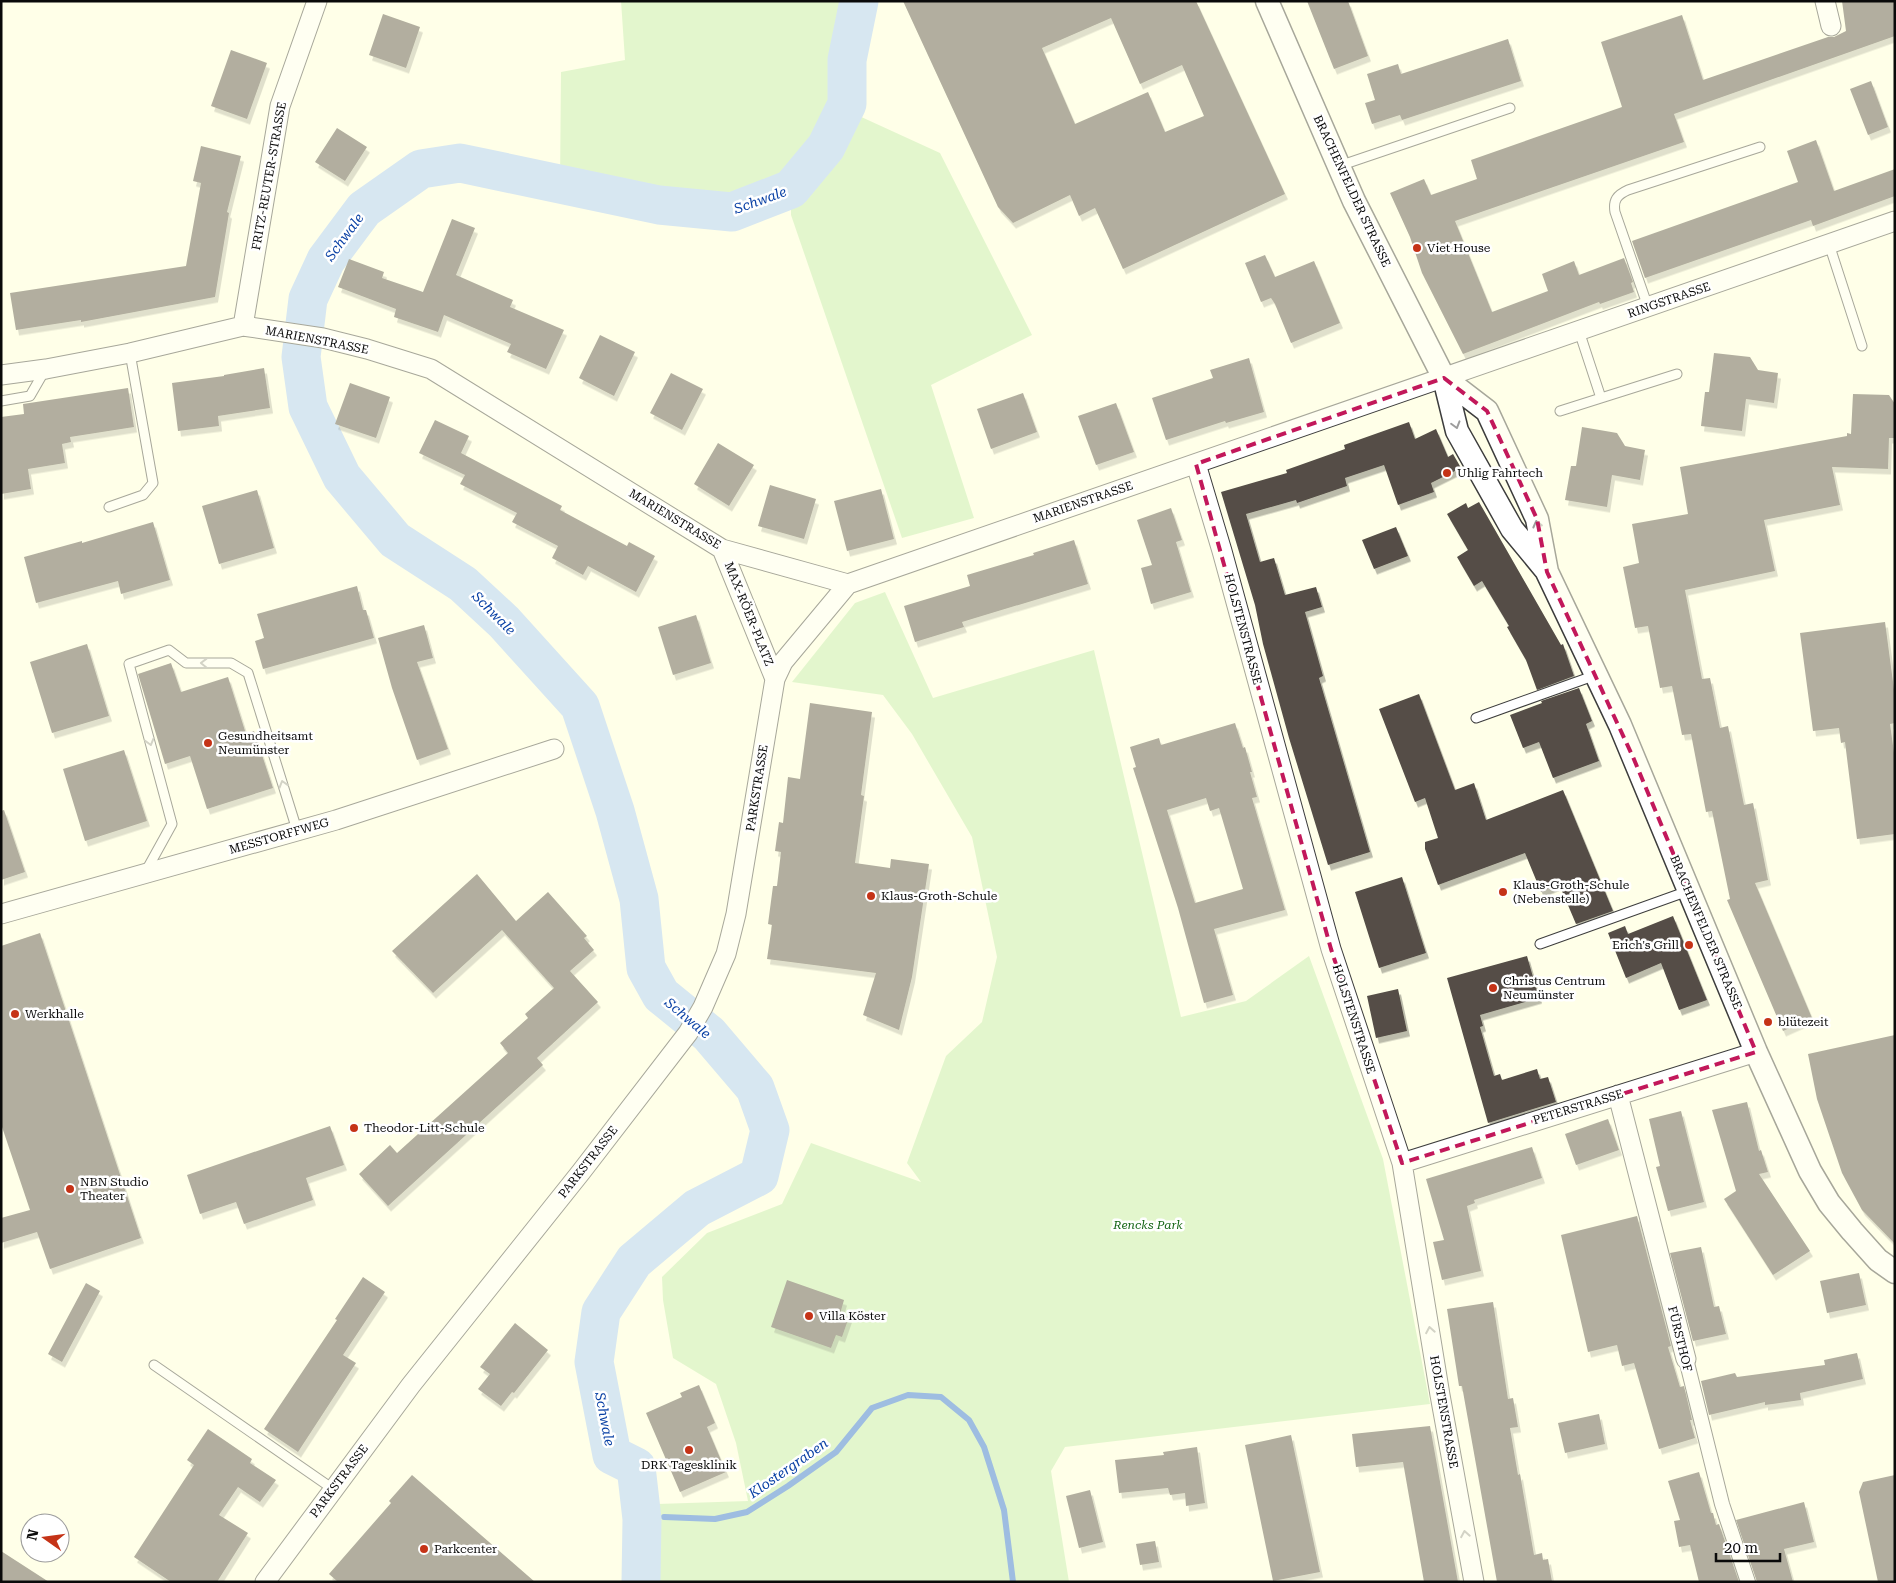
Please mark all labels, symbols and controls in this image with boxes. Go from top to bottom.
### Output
street label: FRITZ-REUTER-STRASSE [249,101,289,251]
street label: BRACHENFELDER STRASSE [1311,113,1393,269]
water label: Schwale [731,183,788,217]
water label: Schwale [321,210,367,265]
place label: Viet House [1427,241,1491,255]
marker: Viet House [1411,242,1423,254]
street label: RINGSTRASSE [1626,279,1712,321]
street label: MARIENSTRASSE [264,323,370,357]
one-way arrow [1450,421,1460,429]
place label: Uhlig Fahrtech [1457,466,1543,480]
marker: Uhlig Fahrtech [1441,467,1453,479]
street label: MARIENSTRASSE [1031,478,1135,526]
street label: MARIENSTRASSE [626,486,724,552]
one-way arrow [1533,521,1543,529]
street label: MAX-RÖER-PLATZ [722,560,776,668]
street label: HOLSTENSTRASSE [1221,572,1265,686]
water label: Schwale [468,587,519,638]
one-way arrow [200,658,208,668]
place label: Gesundheitsamt Neumünster [218,729,313,757]
marker: Gesundheitsamt Neumünster [202,737,214,749]
one-way arrow [145,738,155,746]
street label: PARKSTRASSE [743,744,771,832]
one-way arrow [278,780,288,788]
street label: MESSTORFFWEG [228,815,331,857]
street label: BRACHENFELDER STRASSE [1667,853,1745,1011]
place label: Klaus-Groth-Schule (Nebenstelle) [1513,878,1630,906]
marker: Klaus-Groth-Schule (Nebenstelle) [1497,886,1509,898]
place label: Klaus-Groth-Schule [881,889,998,903]
marker: Klaus-Groth-Schule [865,890,877,902]
place label: Erich's Grill [1612,938,1679,952]
marker: Erich's Grill [1683,939,1695,951]
street label: HOLSTENSTRASSE [1330,962,1378,1076]
place label: Christus Centrum Neumünster [1503,974,1605,1002]
marker: Christus Centrum Neumünster [1487,982,1499,994]
water label: Schwale [661,994,714,1042]
place label: Werkhalle [25,1007,84,1021]
marker: Werkhalle [9,1008,21,1020]
place label: blütezeit [1778,1015,1829,1029]
marker: blütezeit [1762,1016,1774,1028]
street label: PETERSTRASSE [1531,1087,1625,1127]
place label: Theodor-Litt-Schule [364,1121,485,1135]
marker: Theodor-Litt-Schule [348,1122,360,1134]
street label: PARKSTRASSE [556,1123,620,1201]
place label: NBN Studio Theater [80,1175,149,1203]
marker: NBN Studio Theater [64,1183,76,1195]
park label: Rencks Park [1112,1218,1183,1232]
street label: FÜRSTHOF [1665,1305,1695,1373]
place label: Villa Köster [819,1309,886,1323]
marker: Villa Köster [803,1310,815,1322]
one-way arrow [1425,1325,1435,1334]
street label: HOLSTENSTRASSE [1427,1354,1461,1470]
water label: Schwale [592,1390,618,1447]
water label: Klostergraben [744,1435,831,1502]
street label: PARKSTRASSE [307,1442,371,1520]
marker: DRK Tagesklinik [683,1444,695,1456]
place label: DRK Tagesklinik [641,1458,737,1472]
north arrow [20,1513,70,1563]
text: N [23,1527,42,1542]
one-way arrow [1461,1529,1471,1538]
scale bar [1716,1530,1780,1562]
text: 20 m [1724,1539,1759,1557]
place label: Parkcenter [434,1542,497,1556]
marker: Parkcenter [418,1543,430,1555]

